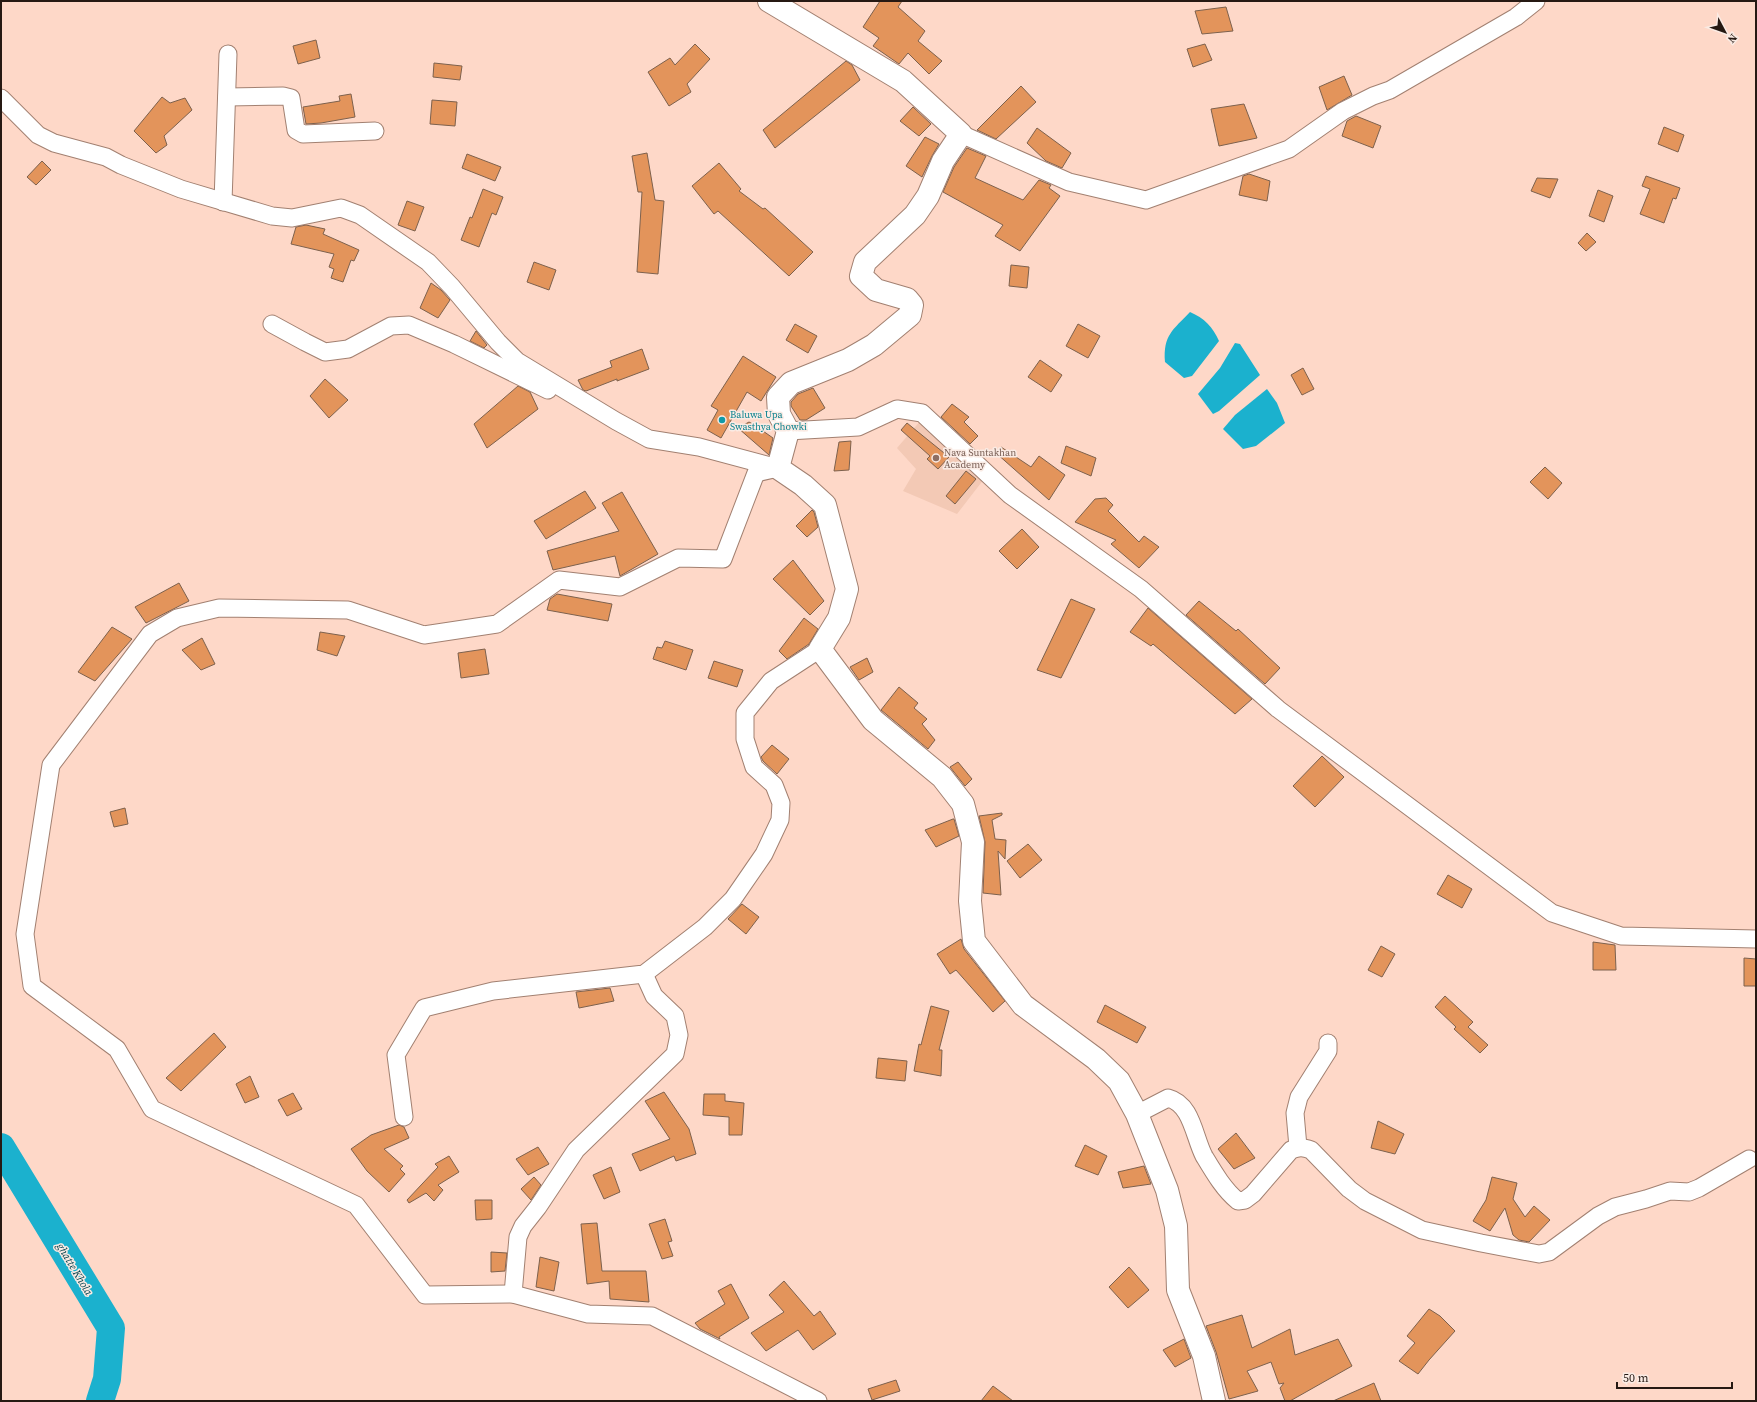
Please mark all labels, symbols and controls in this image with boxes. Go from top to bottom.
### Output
north arrow [1705,12,1745,52]
text: N [1724,30,1740,46]
place label: Baluwa Upa Swasthya Chowki [730,408,807,433]
marker: Baluwa Upa Swasthya Chowki [717,415,727,425]
place label: Nava Suntakhan Academy [944,446,1016,471]
marker: Nava Suntakhan Academy [931,453,941,463]
water label: ghatte Khola [53,1239,96,1298]
scale bar [1617,1364,1732,1390]
text: 50 m [1623,1370,1649,1386]

